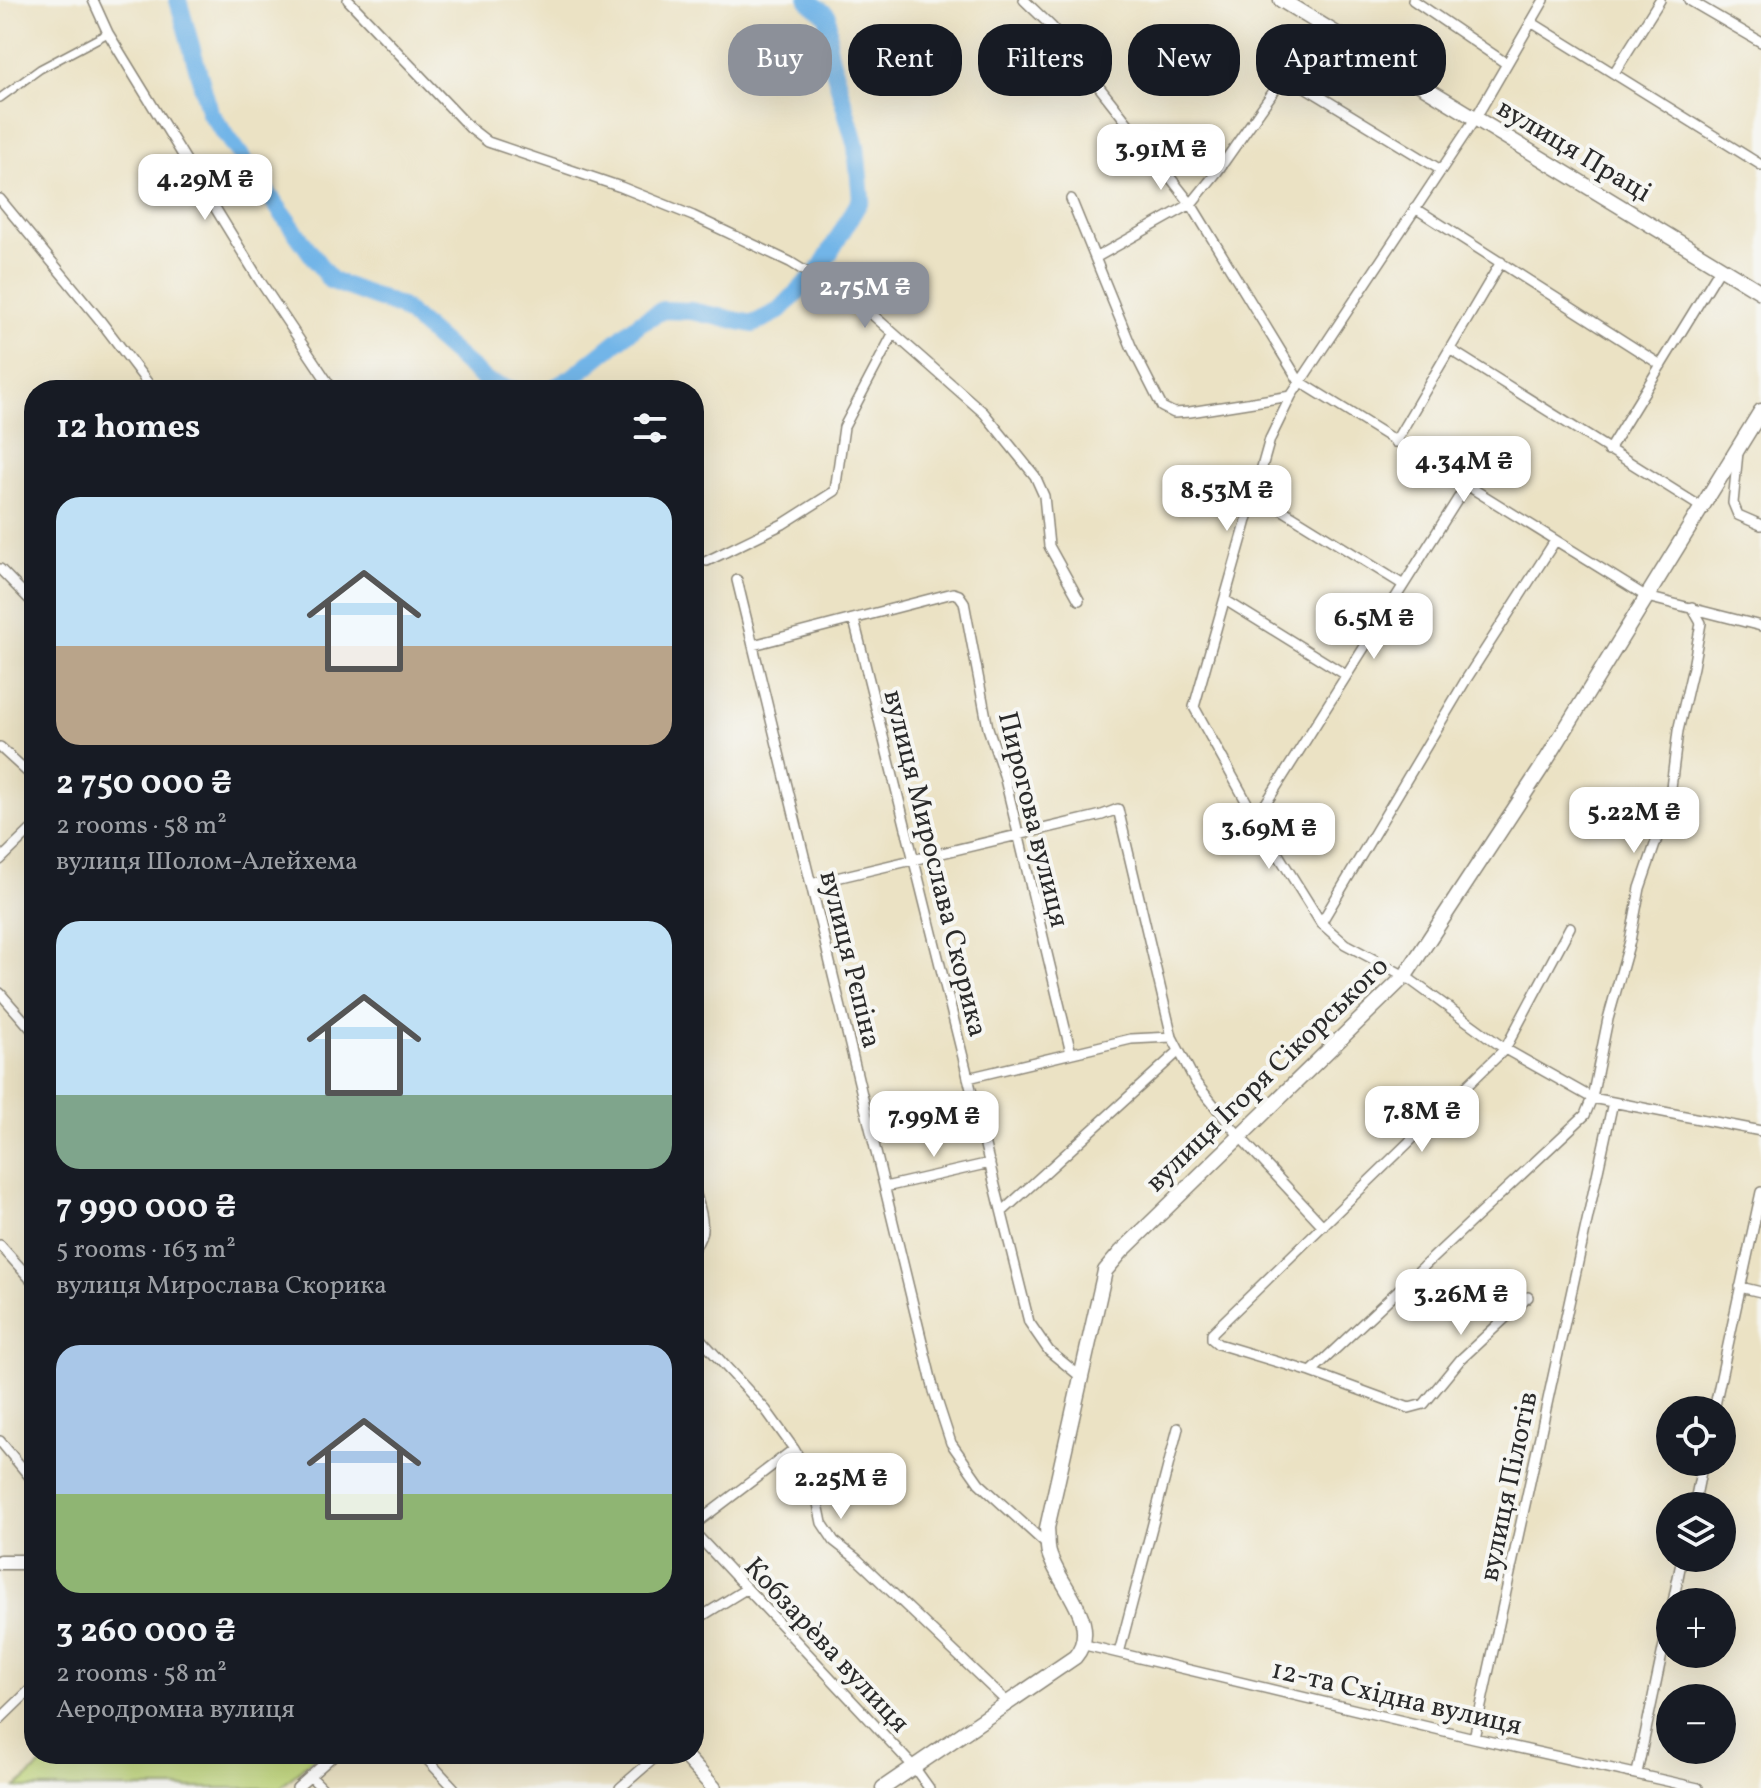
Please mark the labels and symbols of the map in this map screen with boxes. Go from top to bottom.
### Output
street label: вулиця Праці [1489,90,1658,213]
pin: 3.91M ₴ [1087,124,1235,192]
pin: 4.29M ₴ [131,154,279,222]
pin: 2.75M ₴ [791,262,939,330]
pin: 4.34M ₴ [1390,436,1538,504]
pin: 8.53M ₴ [1153,465,1301,533]
pin: 6.5M ₴ [1309,593,1439,661]
street label: вулиця Мирослава Скорика [873,686,997,1041]
street label: Пирогова вулиця [987,708,1078,932]
pin: 5.22M ₴ [1560,787,1708,855]
pin: 3.69M ₴ [1195,803,1343,871]
street label: вулиця Рєпіна [809,867,890,1052]
street label: вулиця Ігоря Сікорського [1137,948,1398,1202]
pin: 7.8M ₴ [1357,1086,1487,1154]
pin: 7.99M ₴ [860,1091,1008,1159]
pin: 3.26M ₴ [1387,1269,1535,1337]
street label: вулиця Пілотів [1470,1388,1549,1585]
pin: 2.25M ₴ [767,1453,915,1521]
street label: Кобзарèва вулиця [734,1549,918,1742]
street label: 12-та Східна вулиця [1267,1651,1526,1746]

